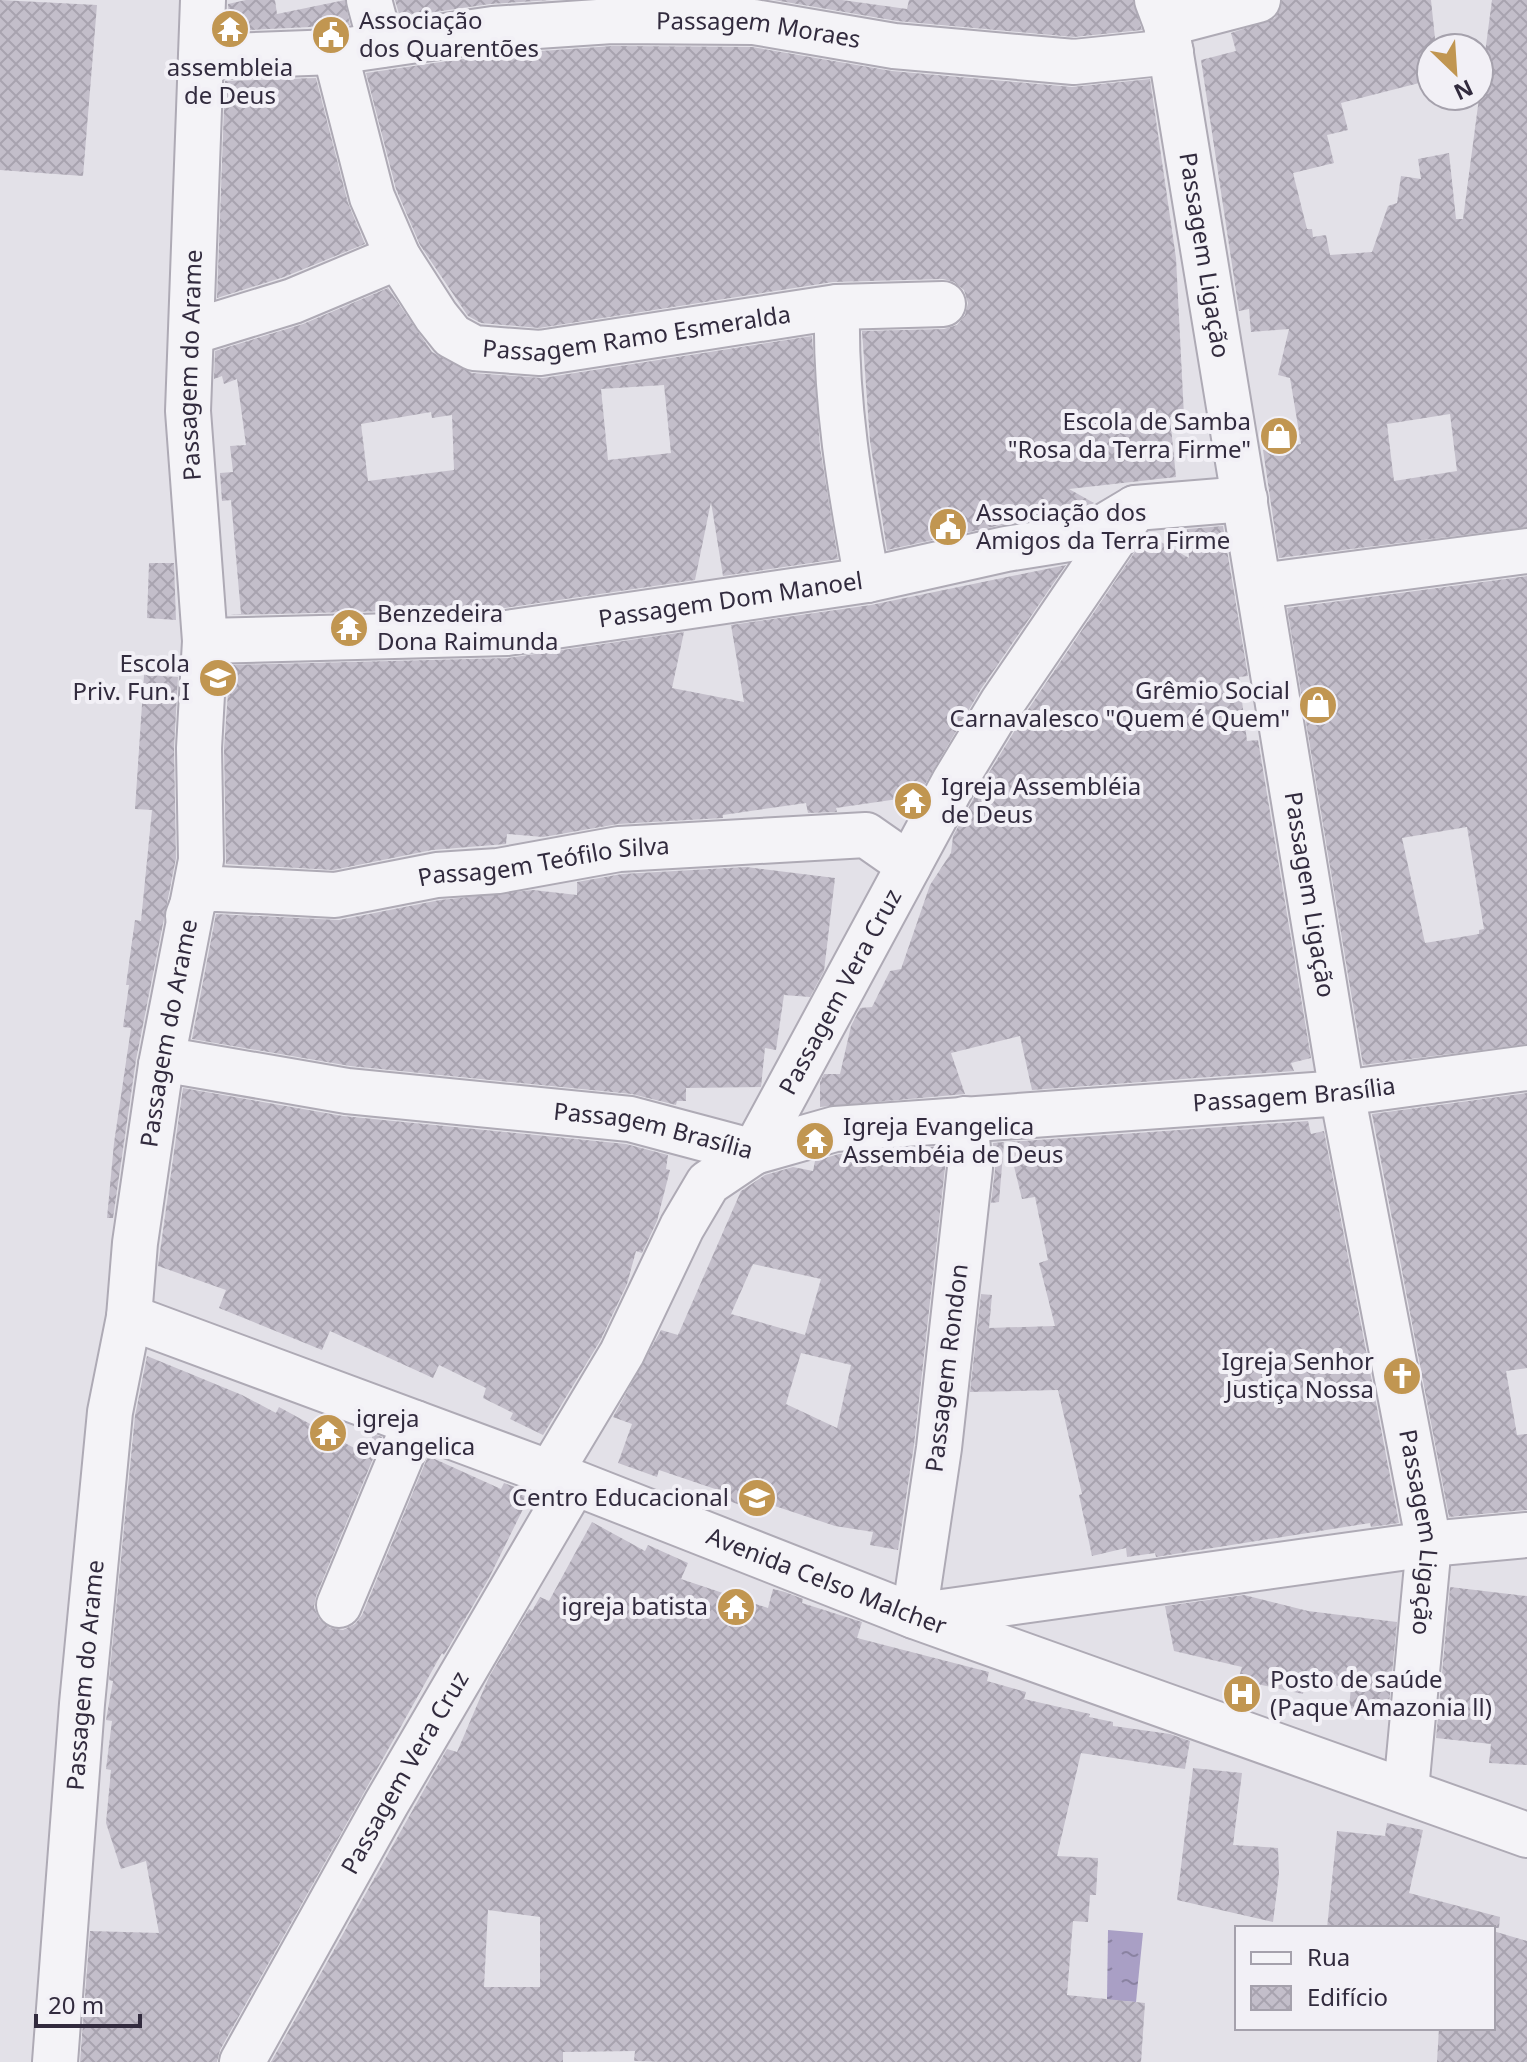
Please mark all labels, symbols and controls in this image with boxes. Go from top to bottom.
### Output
place label: Associação dos Quarentões [359,3,539,64]
street label: Passagem Moraes [656,3,863,55]
temple icon: assembleia de Deus [209,8,251,50]
public building icon: Associação dos Quarentões [310,14,352,56]
north arrow [1415,32,1495,112]
place label: assembleia de Deus [167,50,293,111]
text: N [1449,74,1478,108]
street label: Passagem Ligação [1172,150,1239,360]
street label: Passagem do Arame [170,249,209,482]
street label: Passagem Ramo Esmeralda [481,296,793,368]
place label: Escola de Samba "Rosa da Terra Firme" [1008,404,1251,465]
shop icon: Escola de Samba "Rosa da Terra Firme" [1258,415,1300,457]
place label: Associação dos Amigos da Terra Firme [976,495,1230,556]
public building icon: Associação dos Amigos da Terra Firme [927,506,969,548]
street label: Passagem Dom Manoel [596,563,865,634]
place label: Benzedeira Dona Raimunda [377,596,559,657]
temple icon: Benzedeira Dona Raimunda [328,607,370,649]
place label: Escola Priv. Fun. I [73,646,190,707]
school or university icon: Escola Priv. Fun. I [197,657,239,699]
place label: Grêmio Social Carnavalesco "Quem é Quem" [950,673,1290,734]
shop icon: Grêmio Social Carnavalesco "Quem é Quem" [1297,684,1339,726]
place label: Igreja Assembléia de Deus [941,769,1141,830]
temple icon: Igreja Assembléia de Deus [892,780,934,822]
street label: Passagem Ligação [1278,789,1344,1000]
street label: Passagem Teófilo Silva [415,828,670,893]
street label: Passagem Vera Cruz [770,883,908,1100]
street label: Passagem do Arame [131,916,204,1149]
street label: Passagem Brasília [1191,1068,1397,1119]
street label: Passagem Brasília [552,1094,757,1166]
place label: Igreja Evangelica Assembéia de Deus [843,1109,1063,1170]
temple icon: Igreja Evangelica Assembéia de Deus [794,1120,836,1162]
street label: Passagem Rondon [916,1262,975,1474]
place label: Igreja Senhor Justiça Nossa [1221,1344,1374,1405]
church icon: Igreja Senhor Justiça Nossa [1381,1355,1423,1397]
place label: igreja evangelica [356,1401,475,1462]
temple icon: igreja evangelica [307,1412,349,1454]
street label: Passagem Ligação [1392,1426,1447,1637]
school or university icon: Centro Educacional [736,1477,778,1519]
place label: Centro Educacional [512,1480,729,1513]
street label: Avenida Celso Malcher [702,1518,952,1641]
street label: Passagem do Arame [58,1558,111,1792]
temple icon: igreja batista [715,1586,757,1628]
place label: igreja batista [561,1589,708,1622]
place label: Posto de saúde (Paque Amazonia ll) [1270,1662,1492,1723]
street label: Passagem Vera Cruz [332,1664,475,1880]
hospital icon: Posto de saúde (Paque Amazonia ll) [1221,1673,1263,1715]
legend [1235,1926,1495,2030]
text: Rua [1307,1940,1350,1973]
scale bar [36,1978,140,2028]
text: Edifício [1307,1980,1388,2013]
text: 20 m [48,1988,104,2021]

